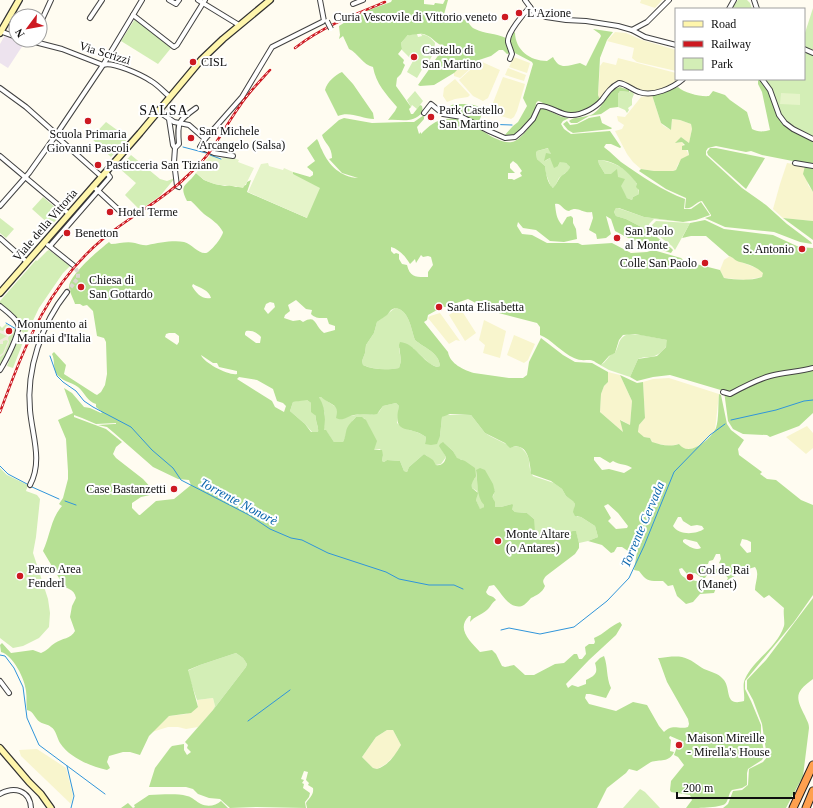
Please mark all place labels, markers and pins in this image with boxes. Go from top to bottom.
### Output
place label: L'Azione [527,6,571,20]
marker: L'Azione [514,8,524,18]
place label: Curia Vescovile di Vittorio veneto [334,10,497,24]
marker: Curia Vescovile di Vittorio veneto [500,12,510,22]
place label: Castello di San Martino [422,43,482,71]
marker: Castello di San Martino [409,52,419,62]
place label: CISL [201,55,227,69]
marker: CISL [188,57,198,67]
place label: Park Castello San Martino [439,103,503,131]
marker: Park Castello San Martino [426,112,436,122]
marker: Scuola Primaria Giovanni Pascoli [83,116,93,126]
place label: San Michele Arcangelo (Salsa) [199,124,285,152]
place label: Scuola Primaria Giovanni Pascoli [47,127,130,155]
marker: San Michele Arcangelo (Salsa) [186,133,196,143]
place label: Pasticceria San Tiziano [106,158,218,172]
marker: Pasticceria San Tiziano [93,160,103,170]
place label: Hotel Terme [118,205,178,219]
marker: Hotel Terme [105,207,115,217]
place label: San Paolo al Monte [625,224,673,252]
place label: Benetton [75,226,118,240]
marker: Benetton [62,228,72,238]
marker: San Paolo al Monte [612,233,622,243]
place label: S. Antonio [743,242,794,256]
marker: S. Antonio [797,244,807,254]
place label: Colle San Paolo [620,256,697,270]
marker: Colle San Paolo [700,258,710,268]
place label: Chiesa di San Gottardo [89,273,153,301]
marker: Chiesa di San Gottardo [76,282,86,292]
place label: Santa Elisabetta [447,300,525,314]
marker: Santa Elisabetta [434,302,444,312]
place label: Monumento ai Marinai d'Italia [17,317,91,345]
marker: Monumento ai Marinai d'Italia [4,326,14,336]
place label: Case Bastanzetti [86,482,167,496]
marker: Case Bastanzetti [169,484,179,494]
place label: Monte Altare (o Antares) [506,527,570,555]
marker: Monte Altare (o Antares) [493,536,503,546]
place label: Parco Area Fenderl [28,562,82,590]
place label: Col de Rai (Manet) [698,563,750,591]
marker: Parco Area Fenderl [15,571,25,581]
marker: Col de Rai (Manet) [685,572,695,582]
place label: Maison Mireille - Mirella's House [687,731,770,759]
marker: Maison Mireille - Mirella's House [674,740,684,750]

